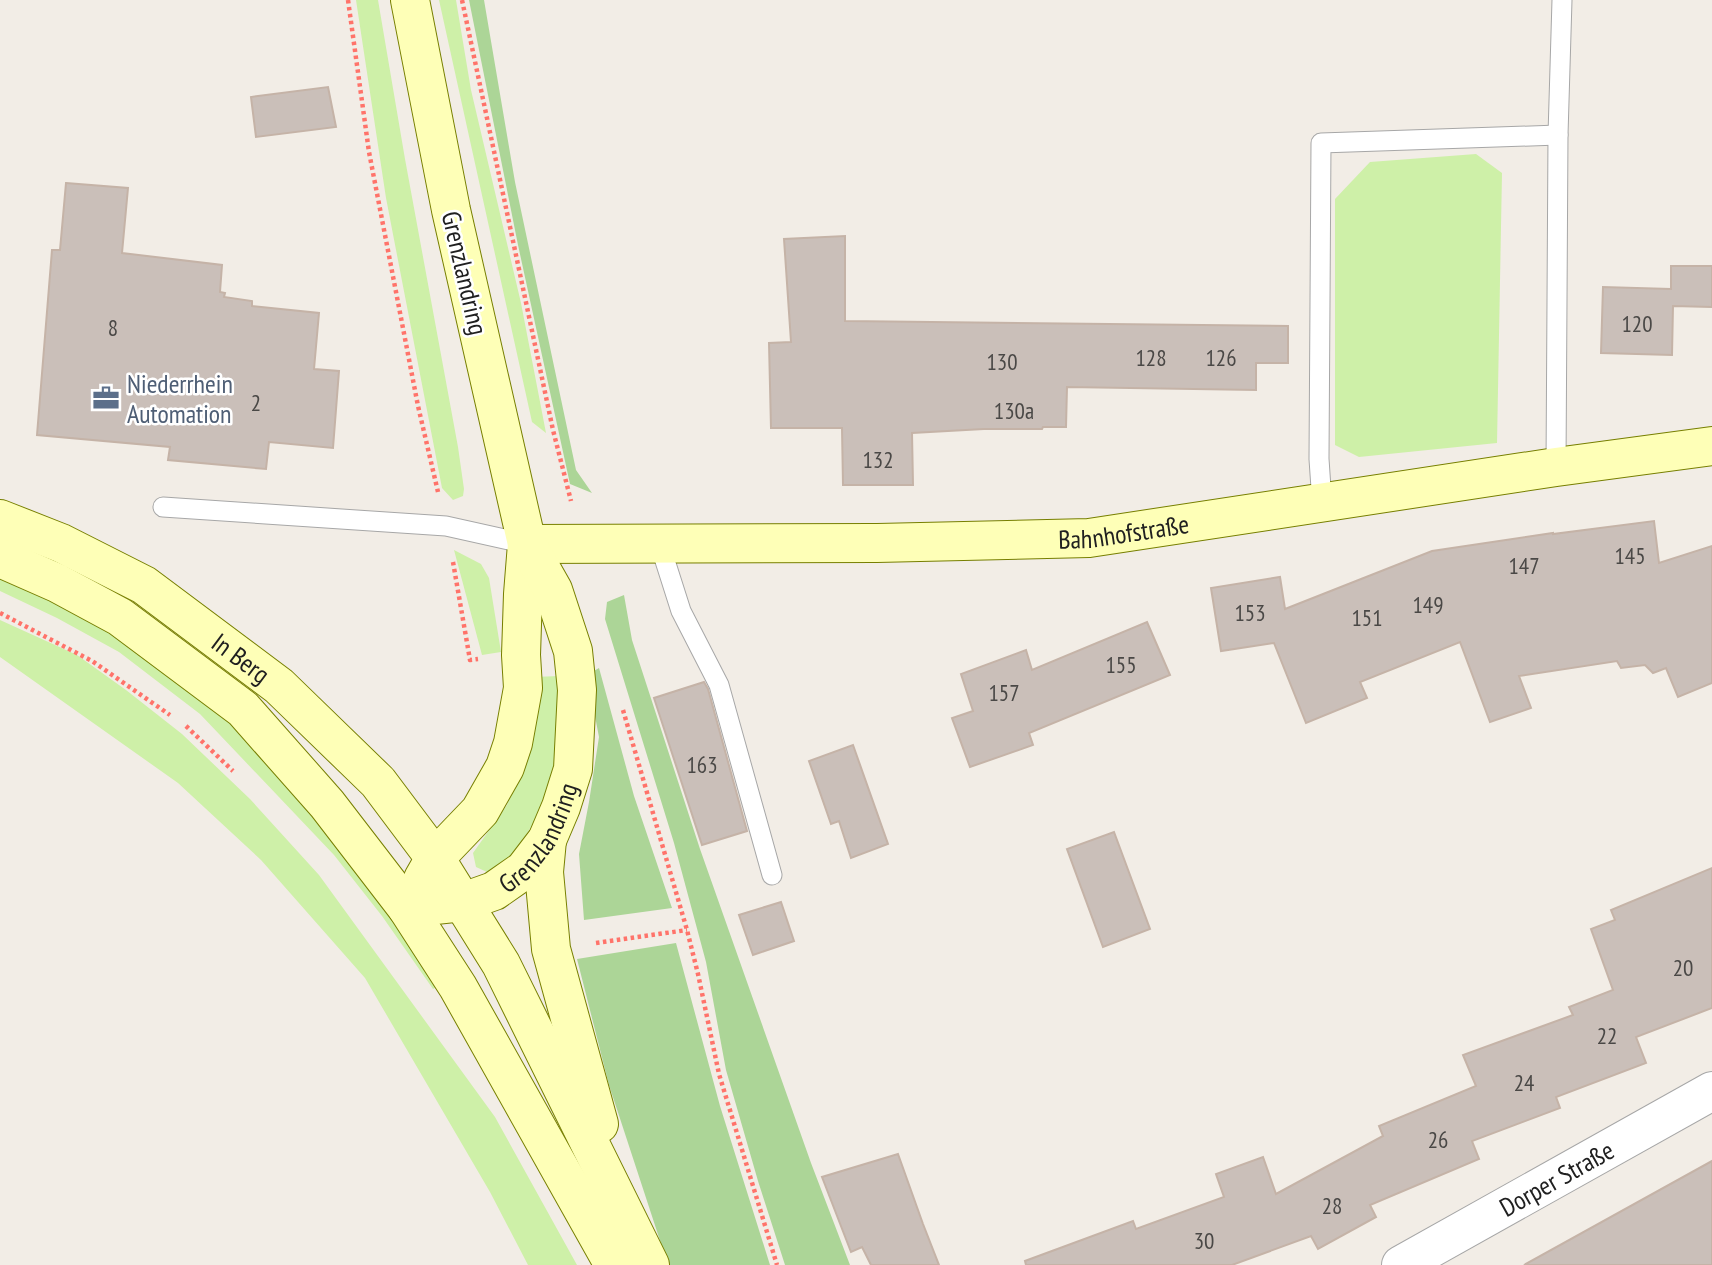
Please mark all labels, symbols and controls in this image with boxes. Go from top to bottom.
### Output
street label: Grenzlandring [435,208,495,338]
house number: 120 [1621,309,1653,338]
house number: 8 [108,313,118,342]
house number: 128 [1135,343,1167,372]
house number: 126 [1205,343,1237,372]
house number: 130 [986,347,1018,376]
place label: Niederrhein Automation [127,367,233,430]
office icon: Niederrhein Automation [91,383,121,413]
house number: 2 [251,388,261,417]
house number: 130a [994,396,1034,425]
house number: 132 [862,445,894,474]
street label: Bahnhofstraße [1058,507,1191,555]
house number: 145 [1614,541,1646,570]
house number: 147 [1508,551,1540,580]
house number: 149 [1412,590,1444,619]
house number: 153 [1234,598,1266,627]
house number: 151 [1351,603,1383,632]
street label: In Berg [206,625,277,690]
house number: 155 [1105,650,1137,679]
house number: 157 [988,678,1020,707]
house number: 163 [686,750,718,779]
street label: Grenzlandring [492,779,584,899]
house number: 20 [1673,953,1693,982]
house number: 22 [1597,1021,1617,1050]
house number: 24 [1514,1068,1534,1097]
house number: 26 [1428,1125,1448,1154]
street label: Dorper Straße [1493,1133,1619,1223]
house number: 28 [1322,1191,1342,1220]
house number: 30 [1194,1226,1214,1255]

